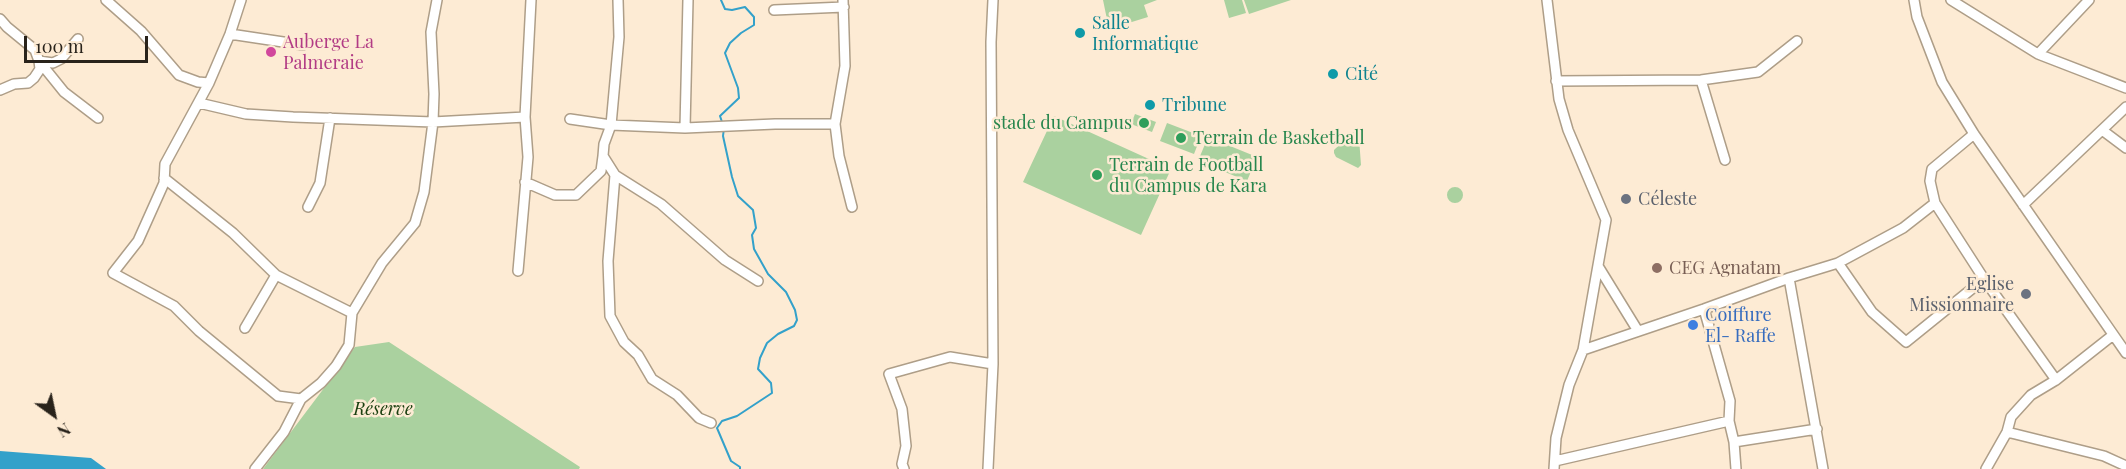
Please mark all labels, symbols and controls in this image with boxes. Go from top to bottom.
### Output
place label: Salle Informatique [1092,12,1199,54]
scale bar [27,24,152,62]
marker: Salle Informatique [1073,26,1087,40]
place label: Auberge La Palmeraie [283,31,374,74]
text: 100 m [35,34,84,58]
marker: Auberge La Palmeraie [264,45,278,59]
place label: Cité [1345,63,1378,85]
marker: Cité [1326,67,1340,81]
place label: Tribune [1162,94,1227,116]
marker: Tribune [1143,98,1157,112]
place label: stade du Campus [993,112,1132,134]
marker: stade du Campus [1137,116,1151,130]
place label: Terrain de Basketball [1193,127,1365,149]
marker: Terrain de Basketball [1174,131,1188,145]
place label: Terrain de Football du Campus de Kara [1109,154,1267,196]
marker: Terrain de Football du Campus de Kara [1090,168,1104,182]
place label: Céleste [1638,188,1697,210]
marker: Céleste [1619,192,1633,206]
place label: CEG Agnatam [1669,257,1781,279]
marker: CEG Agnatam [1650,261,1664,275]
place label: Eglise Missionnaire [1909,273,2014,316]
marker: Eglise Missionnaire [2019,287,2033,301]
place label: Coiffure El- Raffe [1705,304,1776,346]
marker: Coiffure El- Raffe [1686,318,1700,332]
north arrow [24,385,84,445]
park label: Réserve [353,398,413,420]
text: N [54,419,75,442]

